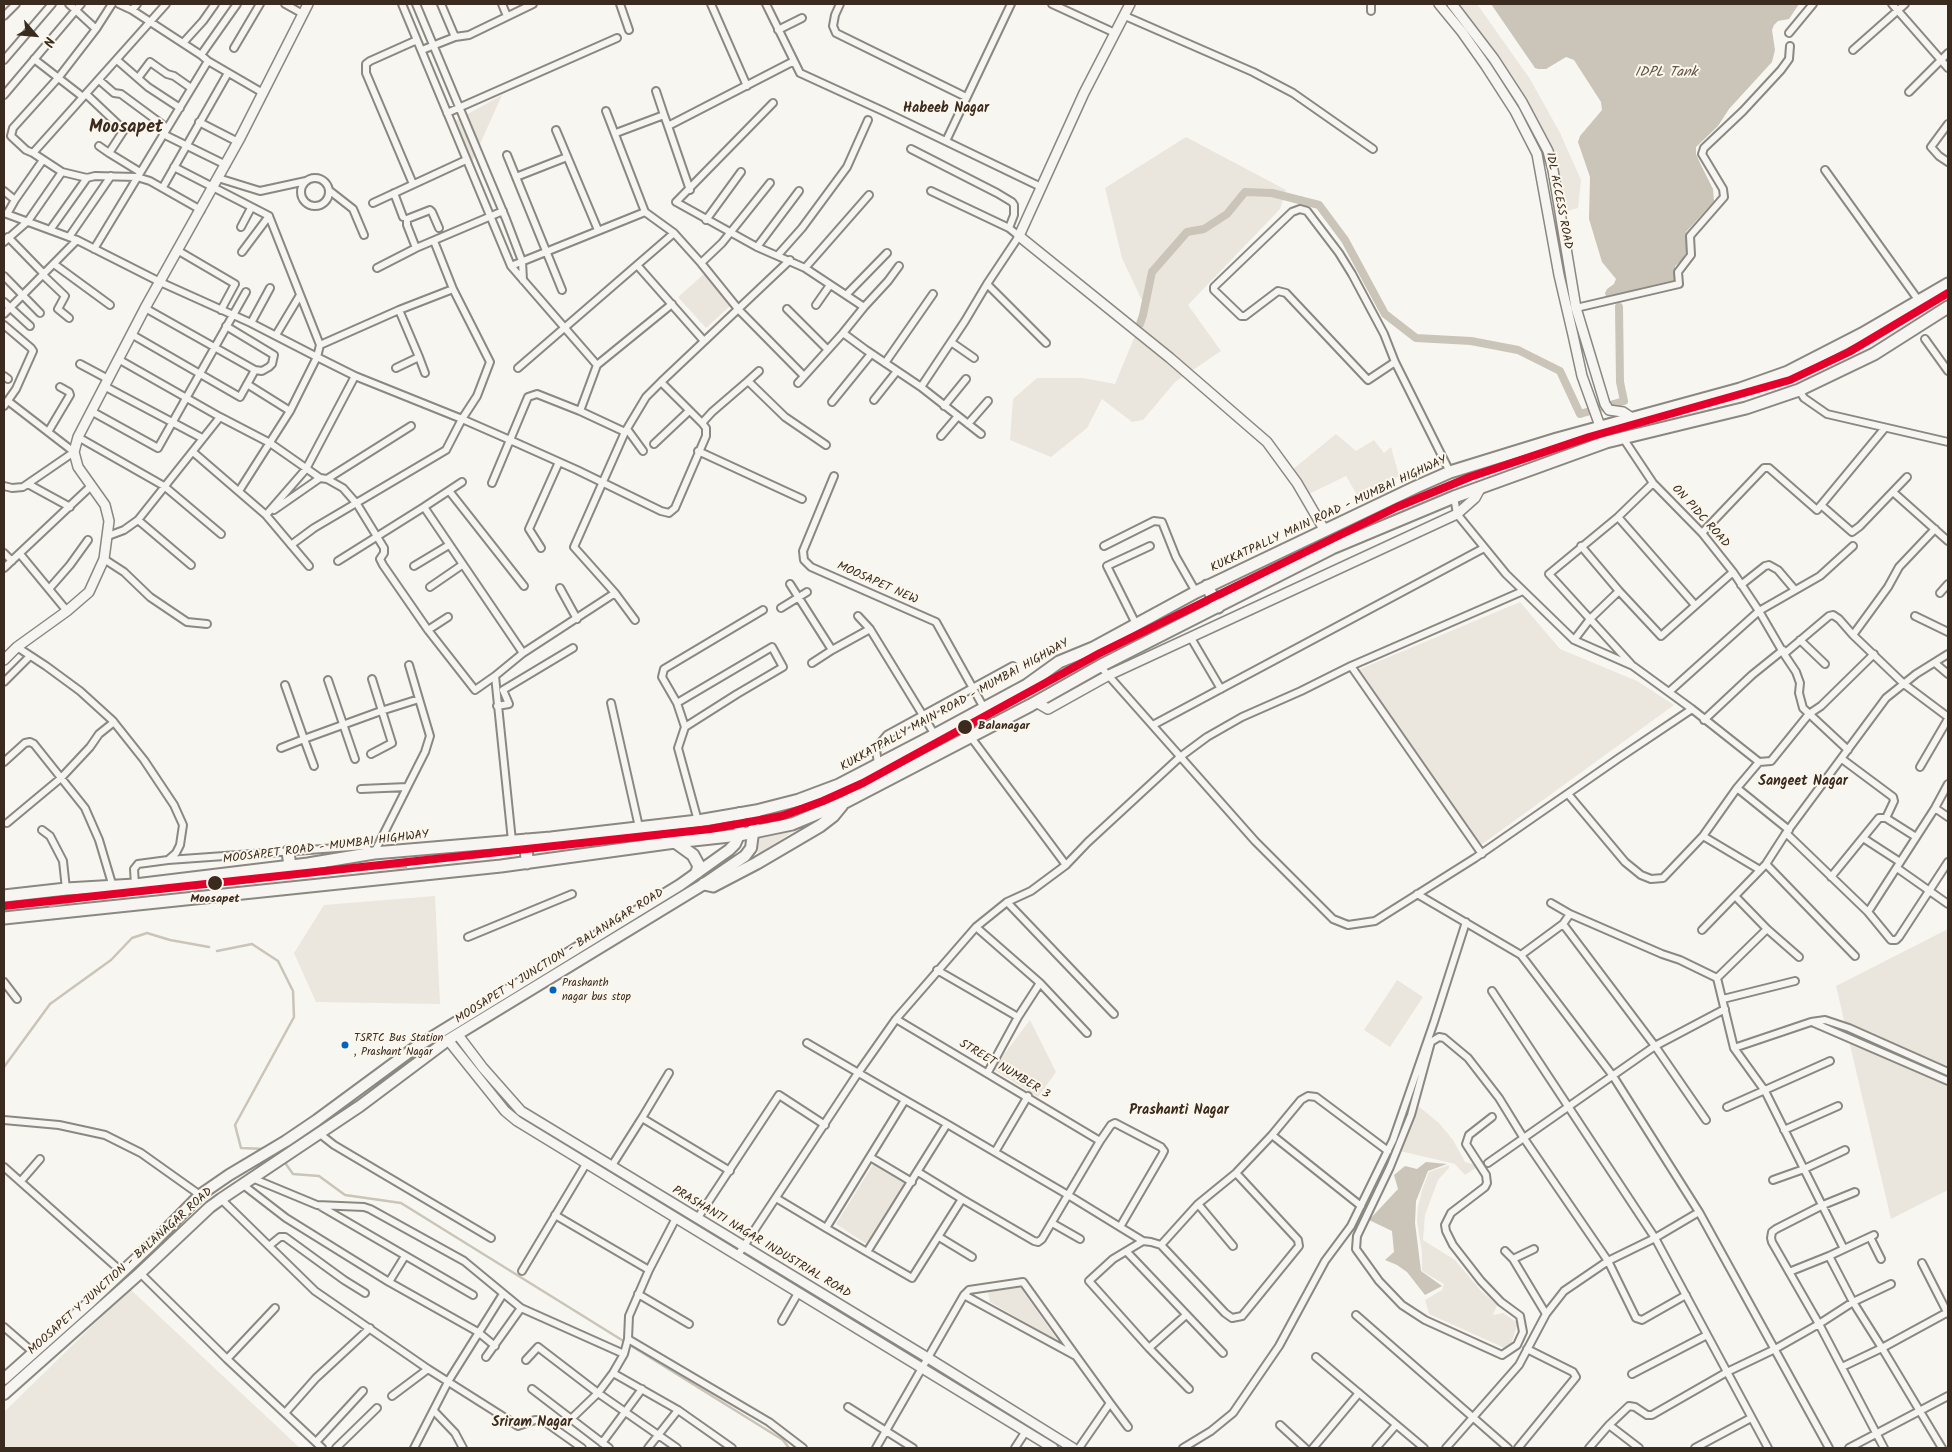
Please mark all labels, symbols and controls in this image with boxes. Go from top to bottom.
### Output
north arrow [10,10,60,60]
text: N [37,33,60,51]
water label: IDPL Tank [1635,66,1697,82]
district label: Habeeb Nagar [903,102,989,118]
district label: Moosapet [89,118,163,140]
street label: IDL ACCESS ROAD [1542,151,1574,251]
street label: KUKKATPALLY MAIN ROAD - MUMBAI HIGHWAY [1209,454,1449,576]
street label: ON PIDC ROAD [1668,483,1732,551]
street label: MOOSAPET NEW [834,560,920,608]
street label: KUKKATPALLY MAIN ROAD - MUMBAI HIGHWAY [838,637,1072,775]
marker: Balanagar [956,718,974,736]
place label: Balanagar [978,720,1030,734]
district label: Sangeet Nagar [1758,775,1848,791]
street label: MOOSAPET ROAD - MUMBAI HIGHWAY [222,828,430,868]
marker: Moosapet [206,874,224,892]
street label: MOOSAPET Y JUNCTION - BALANAGAR ROAD [453,886,667,1028]
place label: Moosapet [190,893,240,907]
place label: Prashanth nagar bus stop [562,977,631,1003]
marker: Prashanth nagar bus stop [548,985,558,995]
place label: TSRTC Bus Station , Prashant Nagar [354,1032,443,1058]
street label: STREET NUMBER 3 [956,1037,1052,1103]
marker: TSRTC Bus Station , Prashant Nagar [340,1040,350,1050]
district label: Prashanti Nagar [1129,1104,1229,1120]
street label: PRASHANTI NAGAR INDUSTRIAL ROAD [669,1184,853,1302]
street label: MOOSAPET Y JUNCTION - BALANAGAR ROAD [26,1185,216,1359]
district label: Sriram Nagar [492,1416,572,1432]

